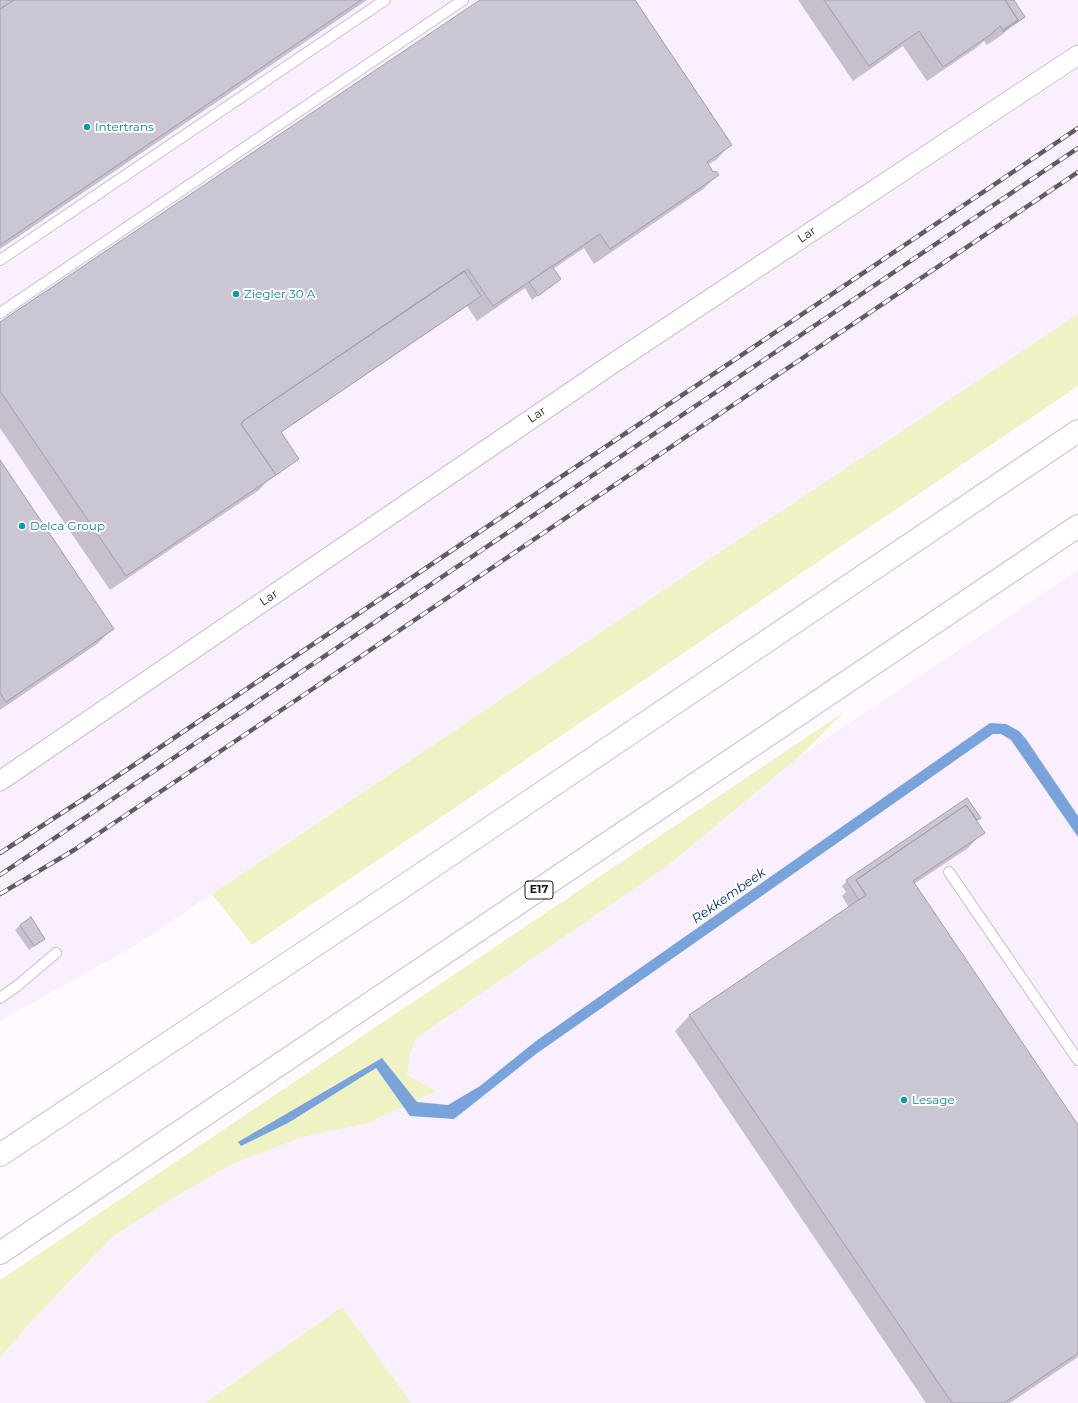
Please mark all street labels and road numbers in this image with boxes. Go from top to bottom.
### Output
street label: Lar [795,224,819,246]
street label: Lar [525,404,549,426]
street label: Lar [257,587,281,609]
road number: E17 [525,881,553,899]

